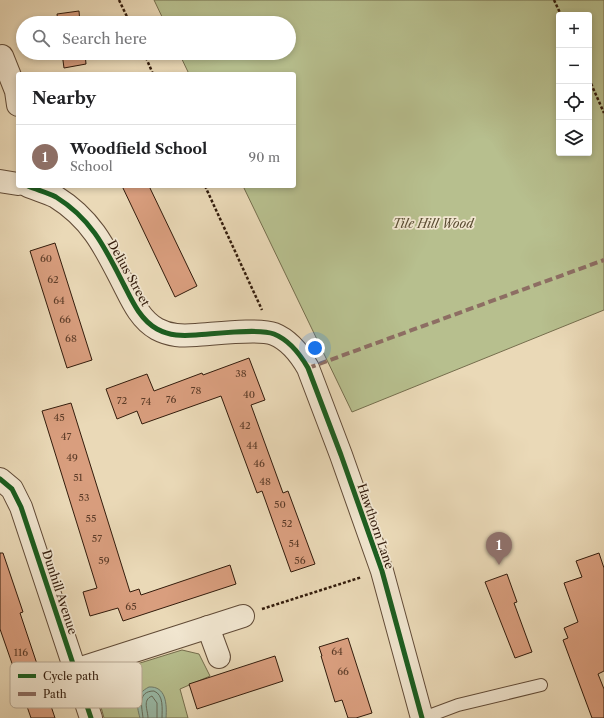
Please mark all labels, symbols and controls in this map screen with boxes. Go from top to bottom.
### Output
map controls [556,12,592,156]
button: + [556,12,592,48]
search box [16,16,296,60]
icon: search [30,27,52,49]
text: Search here [62,29,147,48]
button: − [556,48,592,84]
button: locate [556,84,592,120]
text: Nearby [32,88,96,108]
button: layers [556,120,592,156]
text: Woodfield School [70,139,207,158]
text: 1 [42,149,48,165]
text: 90 m [249,149,280,165]
text: School [70,158,113,174]
park label: Tile Hill Wood [393,216,475,231]
street label: Delius Street [105,237,154,309]
house number: 60 [40,252,52,265]
house number: 62 [47,273,59,286]
house number: 64 [53,294,65,307]
house number: 66 [59,313,71,326]
house number: 68 [65,332,77,345]
your location [305,338,325,358]
house number: 38 [235,367,247,380]
house number: 78 [191,384,201,397]
house number: 40 [243,388,255,401]
house number: 76 [166,393,176,406]
house number: 72 [117,394,128,407]
house number: 74 [141,395,151,408]
house number: 45 [53,411,65,424]
house number: 42 [239,419,251,432]
house number: 47 [61,430,71,443]
house number: 44 [246,439,258,452]
house number: 49 [66,451,78,464]
house number: 46 [253,457,265,470]
house number: 51 [73,471,84,484]
house number: 48 [259,475,271,488]
street label: Hawthorn Lane [354,481,398,571]
house number: 53 [79,491,89,504]
house number: 50 [274,498,286,511]
house number: 55 [86,512,96,525]
house number: 52 [281,517,293,530]
house number: 57 [92,532,102,545]
pin: 1 [486,532,512,565]
house number: 54 [288,537,300,550]
street label: Dunhill Avenue [39,548,81,637]
house number: 59 [98,554,110,567]
house number: 56 [294,554,306,567]
house number: 65 [125,600,137,613]
house number: 64 [331,645,343,658]
house number: 116 [14,646,28,659]
legend [10,662,142,708]
house number: 66 [337,665,349,678]
text: Cycle path [43,669,99,683]
text: Path [43,687,67,701]

